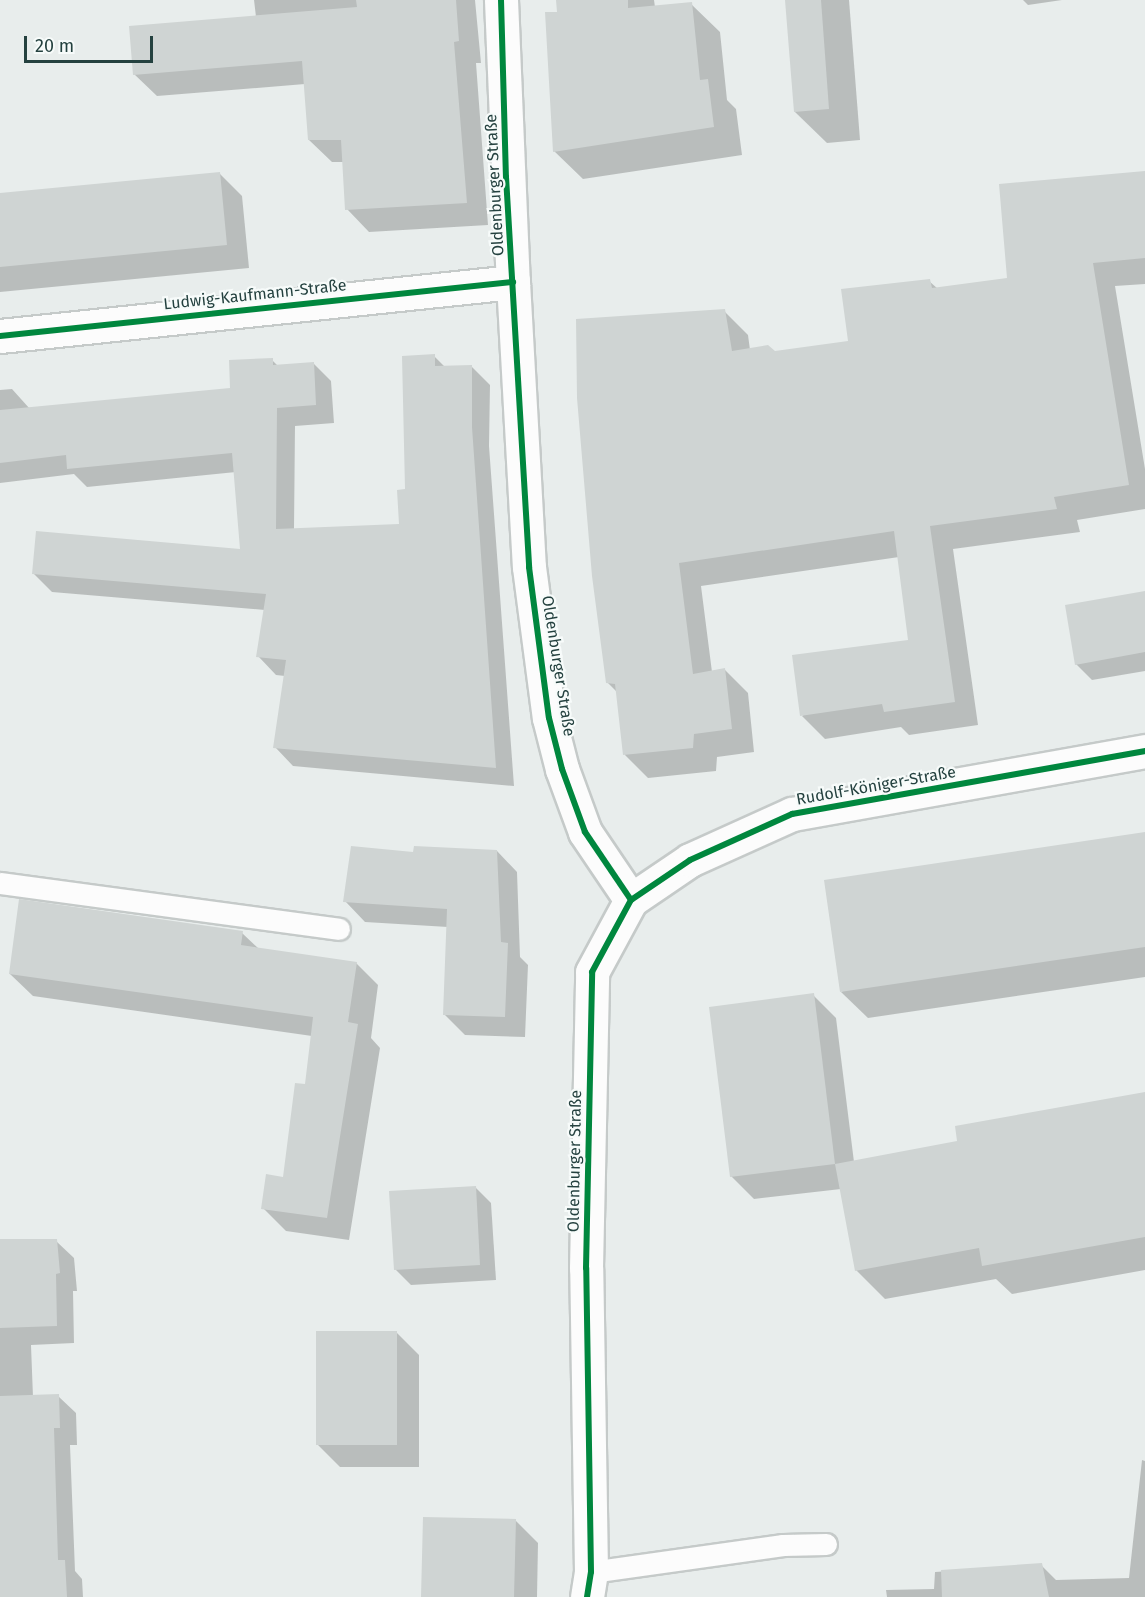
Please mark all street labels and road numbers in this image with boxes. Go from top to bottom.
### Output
street label: Oldenburger Straße [482,113,508,257]
street label: Ludwig-Kaufmann-Straße [163,276,347,314]
street label: Oldenburger Straße [537,594,579,738]
street label: Rudolf-Königer-Straße [795,762,957,810]
street label: Oldenburger Straße [564,1090,586,1232]

